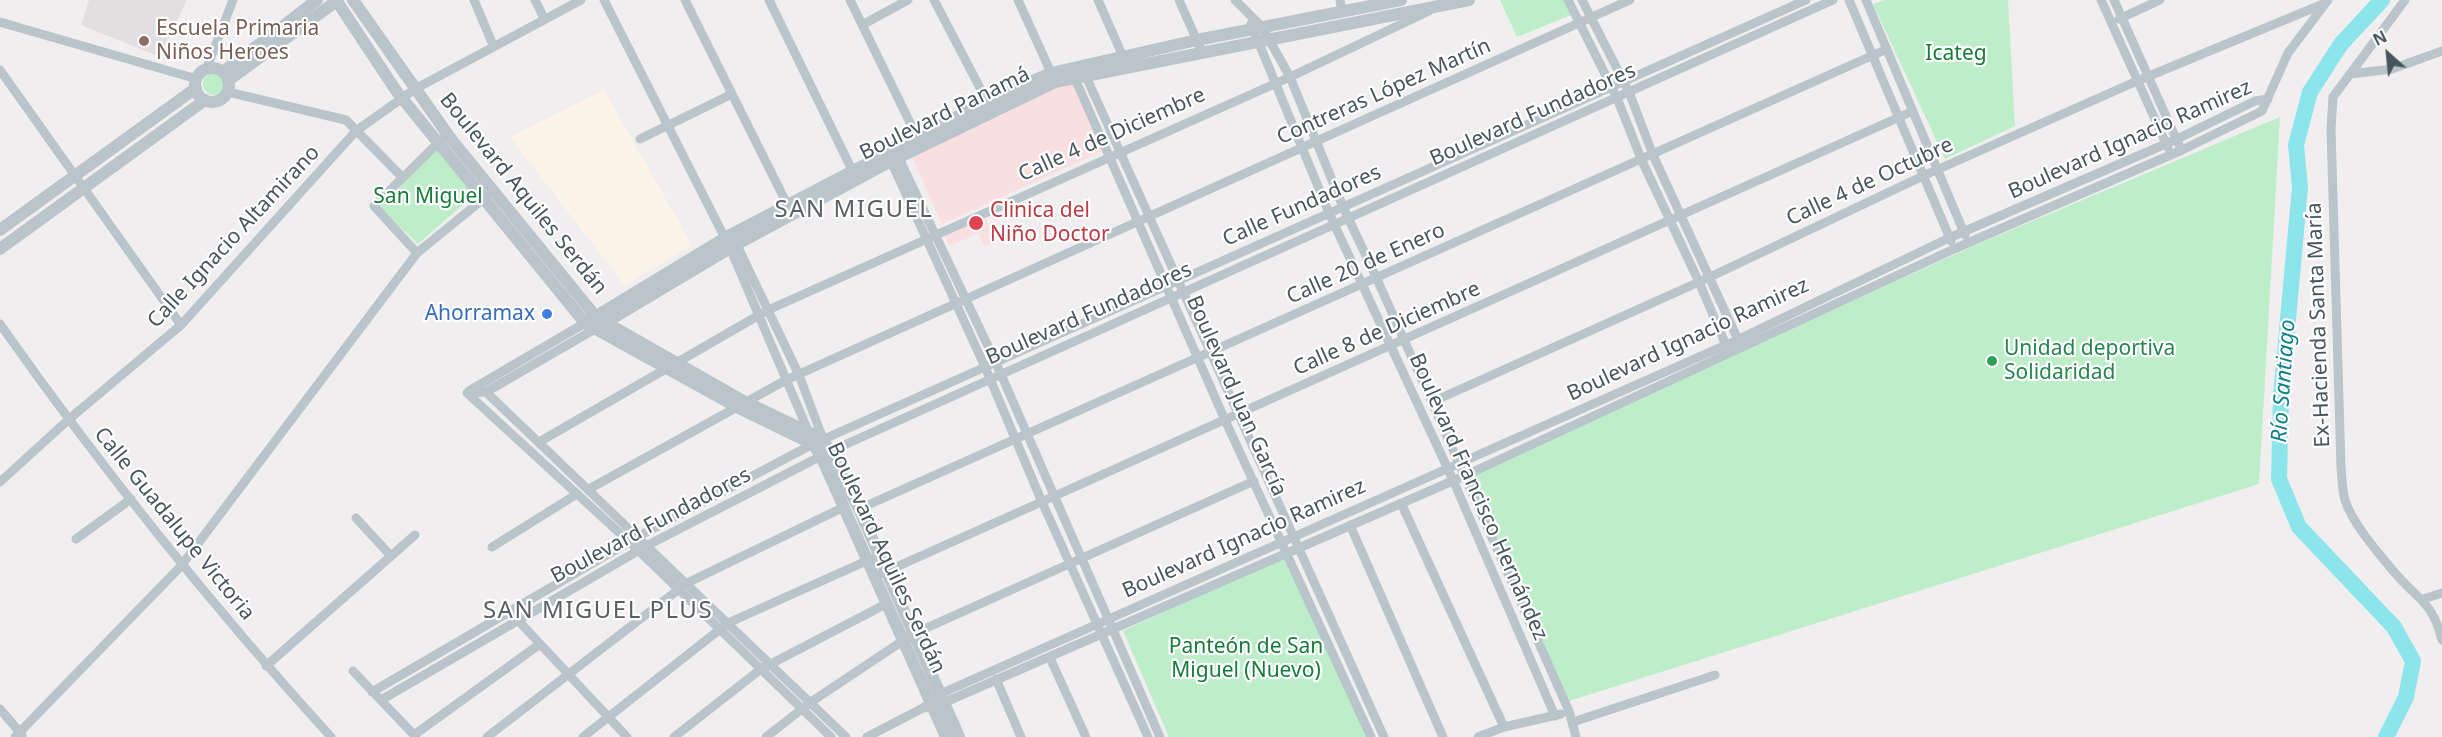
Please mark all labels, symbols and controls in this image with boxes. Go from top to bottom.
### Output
place label: Escuela Primaria Niños Heroes [156,16,319,66]
north arrow [2358,24,2418,84]
text: N [2369,25,2391,51]
street label: Contreras López Martín [1273,33,1495,151]
marker: Escuela Primaria Niños Heroes [137,34,151,48]
park label: Icateg [1925,41,1987,67]
street label: Boulevard Fundadores [1426,58,1640,172]
street label: Boulevard Panamá [856,62,1034,166]
street label: Boulevard Ignacio Ramirez [2005,75,2255,205]
street label: Calle 4 de Diciembre [1015,82,1209,188]
street label: Boulevard Aquiles Serdán [434,88,612,300]
street label: Calle 4 de Octubre [1783,132,1957,232]
street label: Calle Ignacio Altamirano [143,140,325,334]
street label: Calle Fundadores [1219,160,1385,252]
park label: San Miguel [373,184,483,210]
district label: SAN MIGUEL [775,196,933,224]
place label: Clinica del Niño Doctor [990,198,1110,248]
street label: Ex-Hacienda Santa María [2302,202,2336,448]
marker: Clinica del Niño Doctor [967,214,985,232]
street label: Calle 20 de Enero [1283,218,1449,310]
street label: Boulevard Fundadores [982,257,1196,371]
street label: Boulevard Ignacio Ramirez [1563,273,1813,407]
street label: Calle 8 de Diciembre [1290,276,1484,382]
street label: Boulevard Juan García [1180,292,1292,500]
place label: Ahorramax [425,301,535,327]
marker: Ahorramax [540,307,554,321]
water label: Río Santiago [2267,319,2301,443]
place label: Unidad deportiva Solidaridad [2004,336,2175,386]
street label: Boulevard Francisco Hernández [1403,350,1553,644]
marker: Unidad deportiva Solidaridad [1985,354,1999,368]
street label: Calle Guadalupe Victoria [88,422,260,626]
street label: Boulevard Aquiles Serdán [821,438,951,678]
street label: Boulevard Fundadores [547,463,755,589]
street label: Boulevard Ignacio Ramirez [1119,474,1369,604]
district label: SAN MIGUEL PLUS [483,597,713,625]
park label: Panteón de San Miguel (Nuevo) [1169,634,1323,684]

